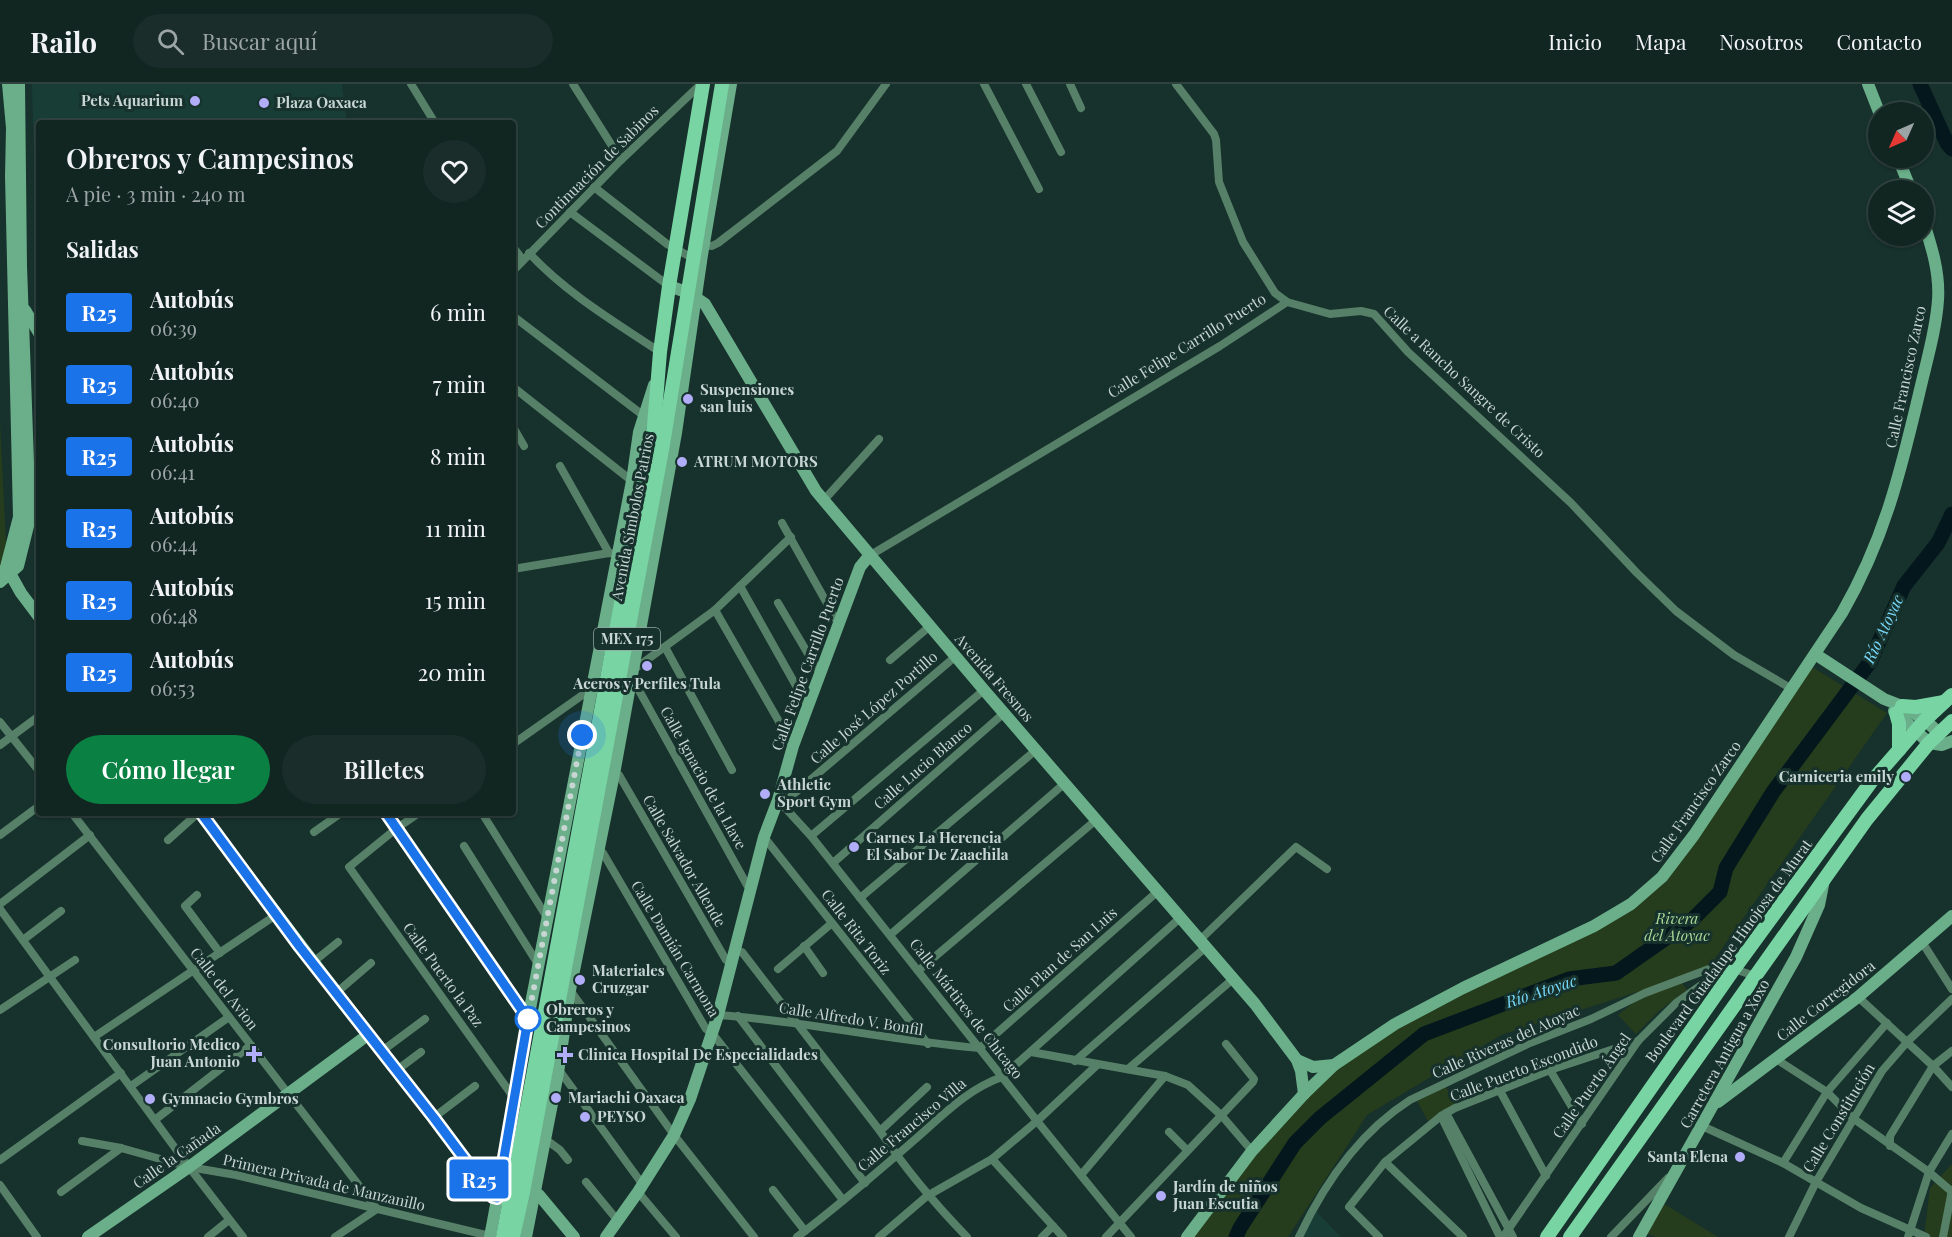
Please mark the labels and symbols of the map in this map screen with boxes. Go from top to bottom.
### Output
place label: Pets Aquarium [81,90,183,110]
place label: Plaza Oaxaca [276,92,367,112]
marker: Pets Aquarium [188,94,202,108]
marker: Plaza Oaxaca [257,96,271,110]
street label: Continuación de Sabinos [530,100,663,233]
north arrow [1868,102,1934,168]
street label: Calle Felipe Carrillo Puerto [1103,288,1269,402]
street label: Calle a Rancho Sangre de Cristo [1379,301,1550,462]
street label: Calle Francisco Zarco [1880,304,1930,450]
place label: Suspensiones san luis [700,379,794,416]
marker: Suspensiones san luis [681,392,695,406]
street label: Avenida Símbolos Patrios [606,432,658,603]
place label: ATRUM MOTORS [693,451,818,471]
marker: ATRUM MOTORS [675,455,689,469]
street label: Calle Felipe Carrillo Puerto [766,574,848,753]
water label: Río Atoyac [1857,591,1908,667]
road number: MEX 175 [594,628,660,650]
street label: Avenida Fresnos [950,628,1039,726]
street label: Calle José López Portillo [805,646,941,768]
marker: Aceros y Perfiles Tula [640,659,654,673]
place label: Aceros y Perfiles Tula [572,673,721,693]
street label: Calle Ignacio de la Llave [656,702,752,853]
street label: Calle Lucio Blanco [869,717,976,814]
your location [567,720,597,750]
street label: Calle Francisco Zarco [1645,736,1745,867]
place label: Carniceria emily [1779,766,1894,786]
marker: Carniceria emily [1899,770,1913,784]
place label: Athletic Sport Gym [776,774,852,811]
marker: Athletic Sport Gym [758,787,772,801]
street label: Calle Salvador Allende [639,791,731,930]
place label: Carnes La Herencia El Sabor De Zaachila [866,827,1009,864]
street label: Boulevard Guadalupe Hinojosa de Murat [1640,834,1816,1066]
marker: Carnes La Herencia El Sabor De Zaachila [847,840,861,854]
street label: Calle Damián Carmona [627,876,725,1021]
street label: Calle Rita Toriz [817,885,896,978]
street label: Calle Plan de San Luis [998,902,1121,1016]
park label: Rivera del Atoyac [1644,908,1710,945]
street label: Calle Puerto la Paz [399,918,489,1031]
street label: Calle Mártires de Chicago [906,934,1028,1083]
street label: Calle del Avion [186,943,263,1034]
street label: Calle Corregidora [1772,955,1879,1045]
place label: Materiales Cruzgar [592,960,665,997]
water label: Río Atoyac [1502,969,1579,1012]
marker: Materiales Cruzgar [573,973,587,987]
street label: Carretera Antigua a Xoxo [1675,975,1774,1132]
street label: Calle Alfredo V. Bonfil [778,997,925,1039]
place label: Obreros y Campesinos [546,999,631,1036]
street label: Calle Riveras del Atoyac [1428,999,1583,1083]
marker: Obreros y Campesinos [515,1006,541,1032]
street label: Calle Puerto Ángel [1547,1029,1635,1142]
street label: Calle Puerto Escondido [1447,1031,1600,1106]
place label: Consultorio Medico Juan Antonio [103,1034,240,1071]
place label: Clinica Hospital De Especialidades [578,1044,818,1064]
marker: Consultorio Medico Juan Antonio [245,1045,263,1063]
marker: Clinica Hospital De Especialidades [556,1046,574,1064]
street label: Calle Constitución [1798,1059,1879,1176]
street label: Calle Francisco Villa [853,1073,970,1176]
place label: Mariachi Oaxaca [568,1087,685,1107]
place label: Gymnacio Gymbros [162,1088,299,1108]
marker: Mariachi Oaxaca [549,1091,563,1105]
marker: Gymnacio Gymbros [143,1092,157,1106]
place label: PEYSO [597,1106,646,1126]
marker: PEYSO [578,1110,592,1124]
street label: Calle la Cañada [129,1117,225,1193]
place label: Santa Elena [1647,1146,1728,1166]
street label: Primera Privada de Manzanillo [221,1149,427,1215]
marker: Santa Elena [1733,1150,1747,1164]
line badge: R25 [444,1160,514,1198]
place label: Jardín de niños Juan Escutia [1172,1176,1278,1213]
marker: Jardín de niños Juan Escutia [1154,1189,1168,1203]

